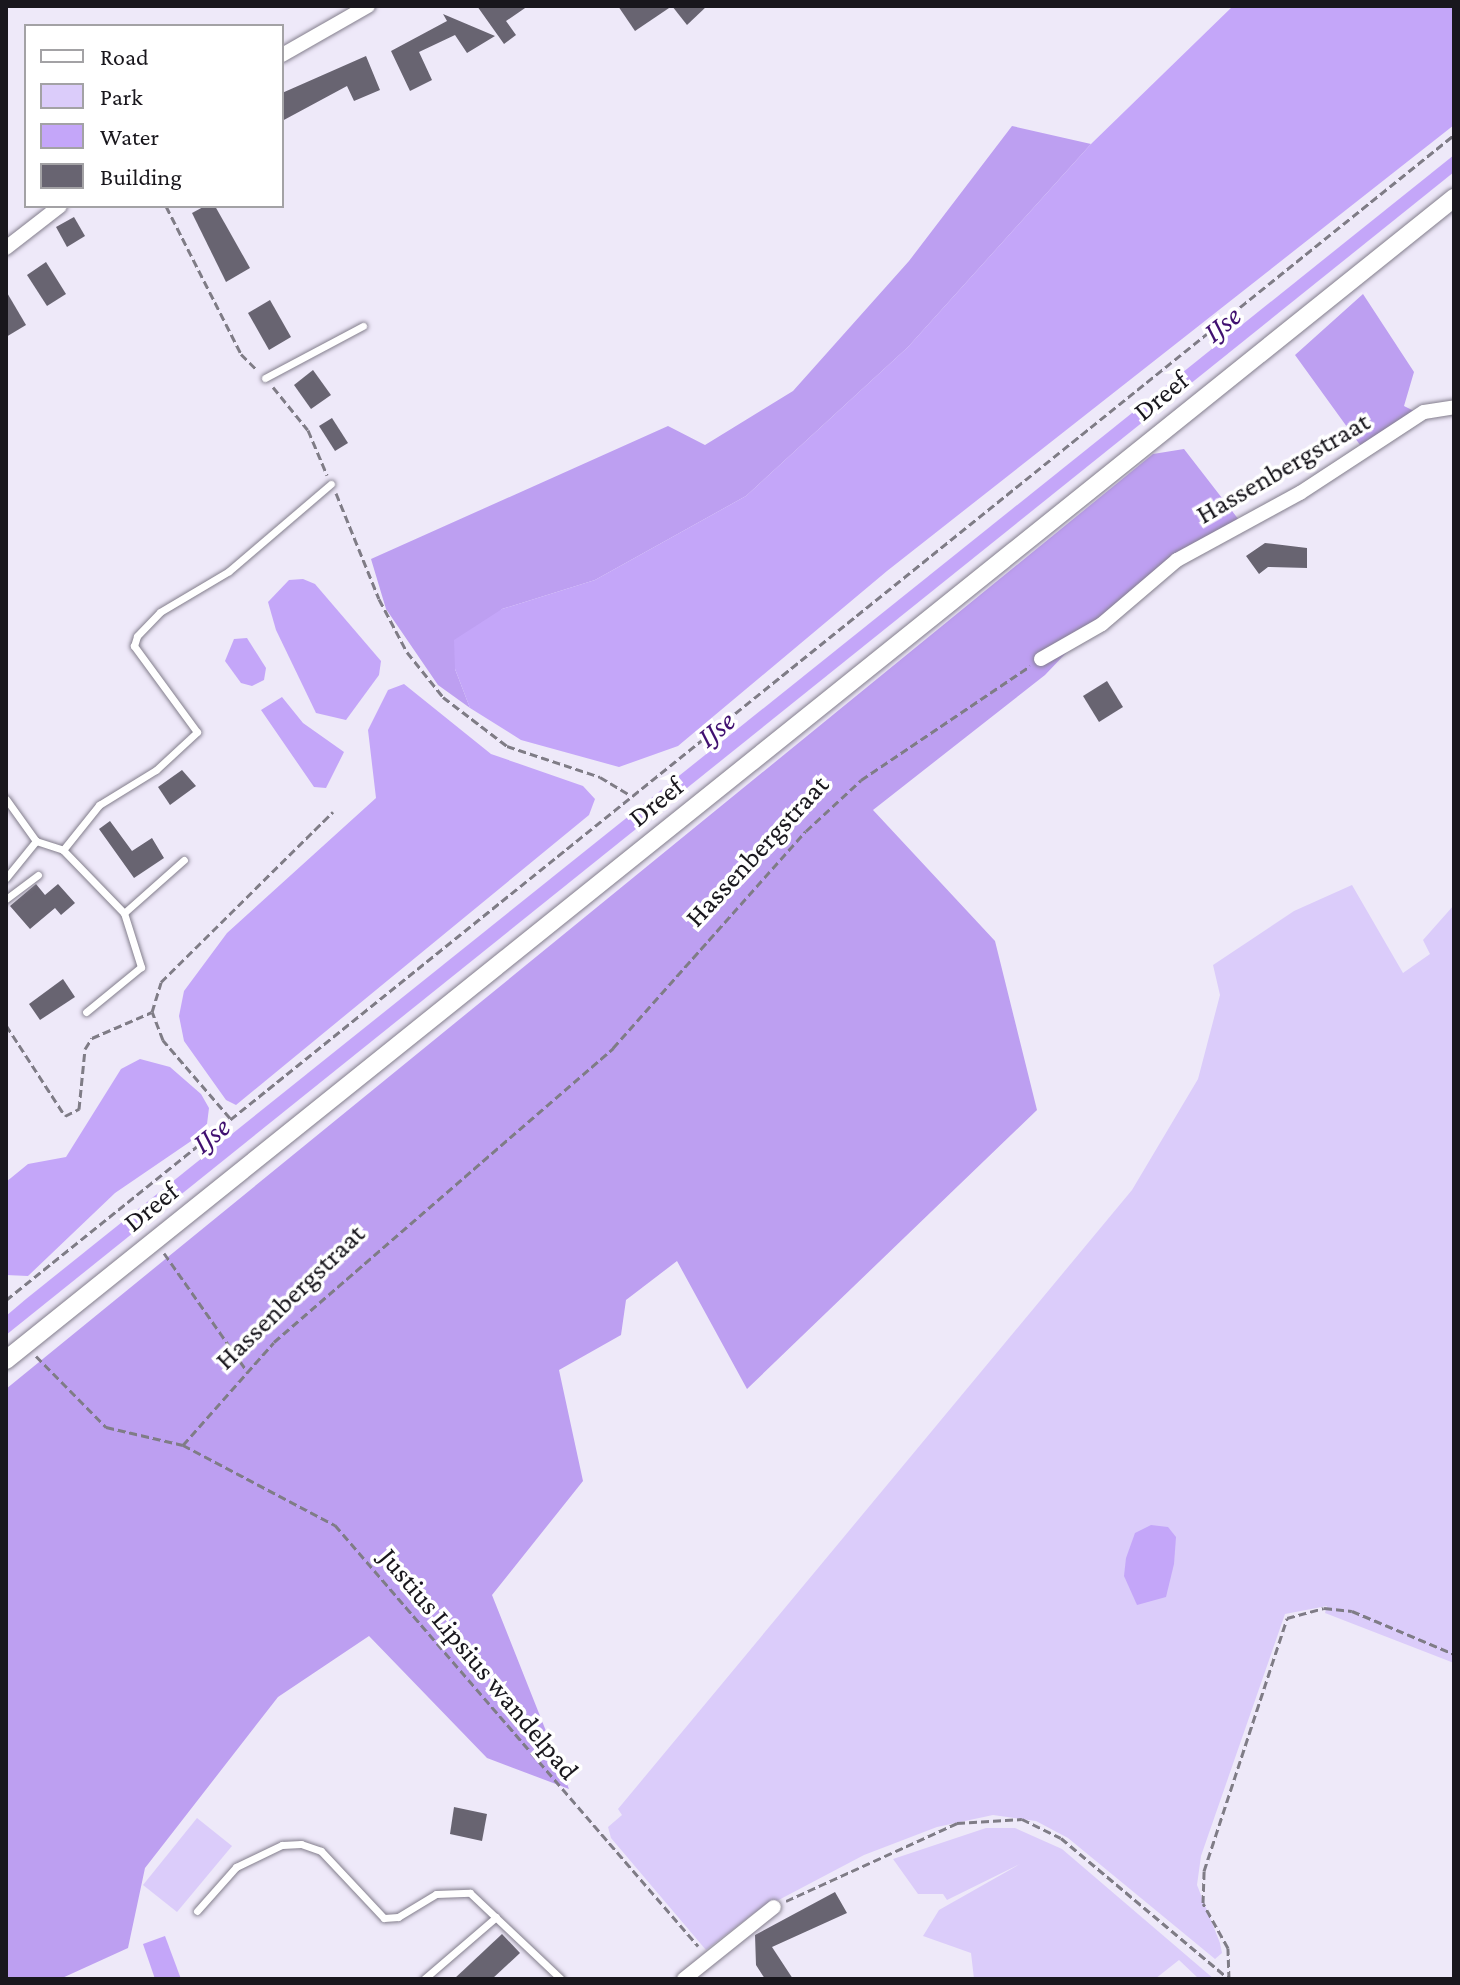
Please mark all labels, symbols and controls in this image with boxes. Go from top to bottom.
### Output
legend [24,24,284,208]
text: Road [100,43,149,70]
text: Park [100,83,143,110]
text: Water [100,123,159,150]
text: Building [100,163,182,190]
water label: IJse [1196,298,1248,350]
street label: Dreef [1127,364,1195,428]
street label: Hassenbergstraat [1190,405,1376,531]
water label: IJse [690,703,742,755]
street label: Hassenbergstraat [678,768,836,934]
street label: Dreef [622,770,690,834]
water label: IJse [185,1109,237,1161]
street label: Dreef [117,1175,185,1239]
street label: Hassenbergstraat [208,1217,372,1377]
street label: Justius Lipsius wandelpad [372,1541,586,1787]

